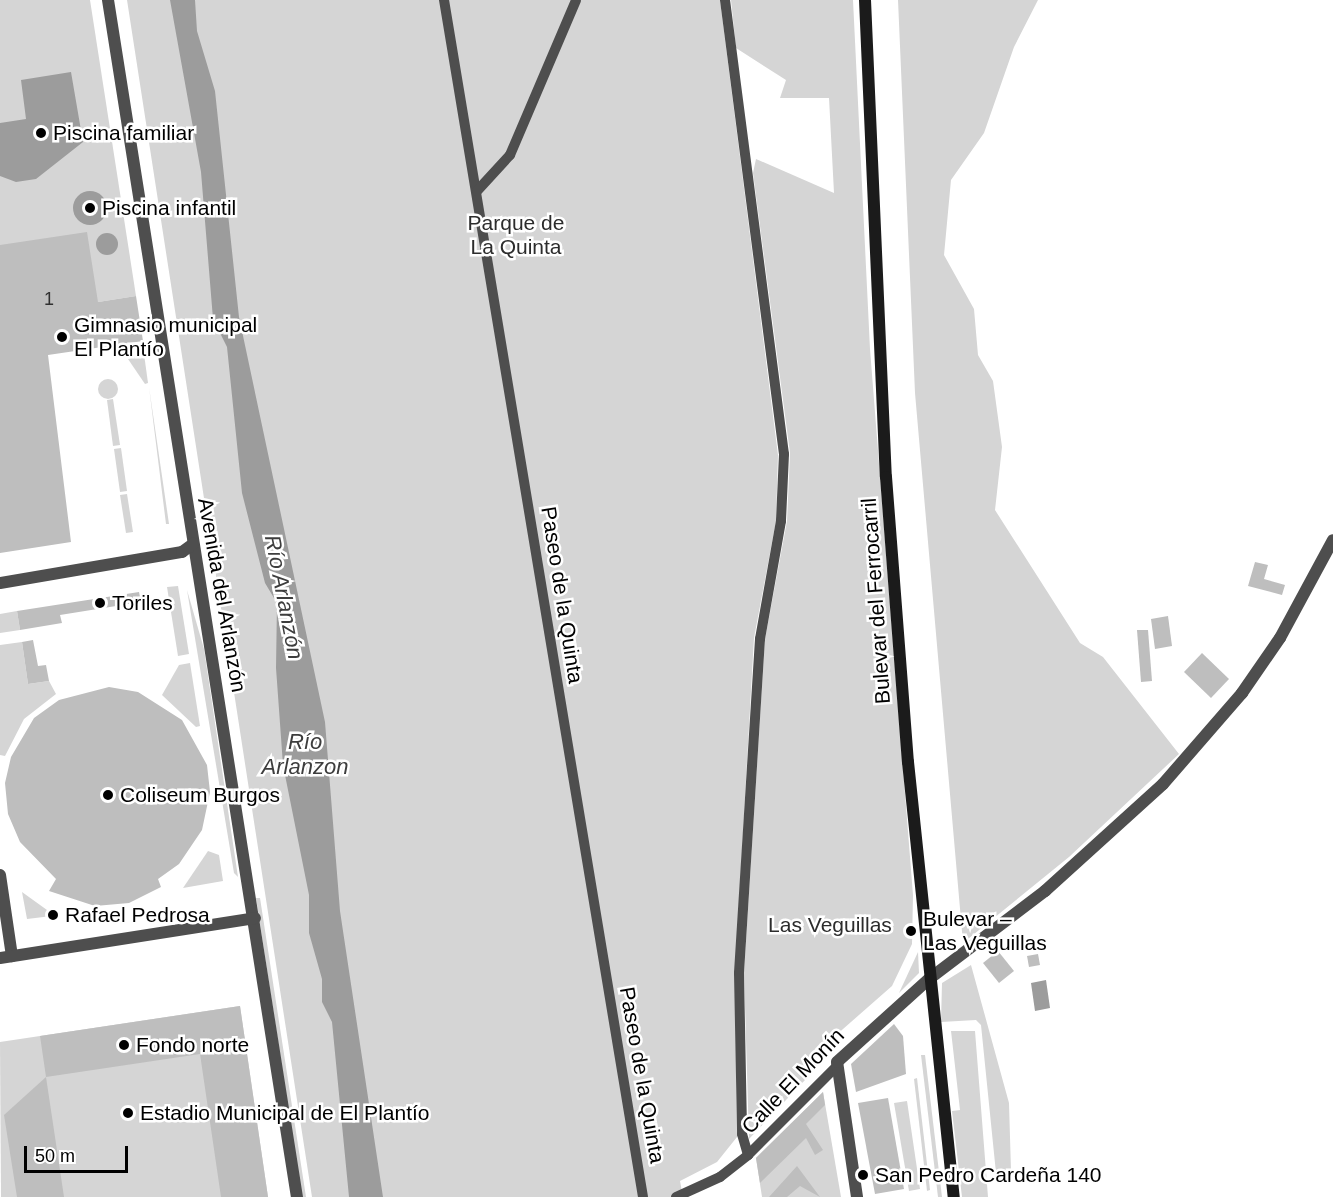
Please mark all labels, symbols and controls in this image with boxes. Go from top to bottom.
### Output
place label: Piscina familiar [53,120,194,146]
marker: Piscina familiar [34,126,48,140]
place label: Piscina infantil [102,195,236,221]
marker: Piscina infantil [83,201,97,215]
park label: Parque de La Quinta [468,210,564,260]
house number: 1 [44,288,54,310]
place label: Gimnasio municipal El Plantío [74,312,257,362]
marker: Gimnasio municipal El Plantío [55,330,69,344]
street label: Avenida del Arlanzón [192,495,252,695]
street label: Bulevar del Ferrocarril [856,497,896,705]
street label: Paseo de la Quinta [536,505,588,685]
water label: Río Arlanzón [259,532,309,662]
place label: Toriles [112,590,173,616]
marker: Toriles [93,596,107,610]
water label: Río Arlanzon [262,728,348,780]
place label: Coliseum Burgos [120,782,280,808]
marker: Coliseum Burgos [101,788,115,802]
place label: Rafael Pedrosa [65,902,210,928]
place label: Bulevar – Las Veguillas [923,906,1047,956]
marker: Rafael Pedrosa [46,908,60,922]
park label: Las Veguillas [768,912,892,938]
marker: Bulevar – Las Veguillas [904,924,918,938]
street label: Paseo de la Quinta [614,985,670,1165]
street label: Calle El Monín [737,1023,849,1139]
place label: Fondo norte [136,1032,249,1058]
marker: Fondo norte [117,1038,131,1052]
place label: Estadio Municipal de El Plantío [140,1100,429,1126]
marker: Estadio Municipal de El Plantío [121,1106,135,1120]
scale bar [27,1134,130,1172]
text: 50 m [35,1146,75,1166]
place label: San Pedro Cardeña 140 [875,1162,1101,1188]
marker: San Pedro Cardeña 140 [856,1168,870,1182]

